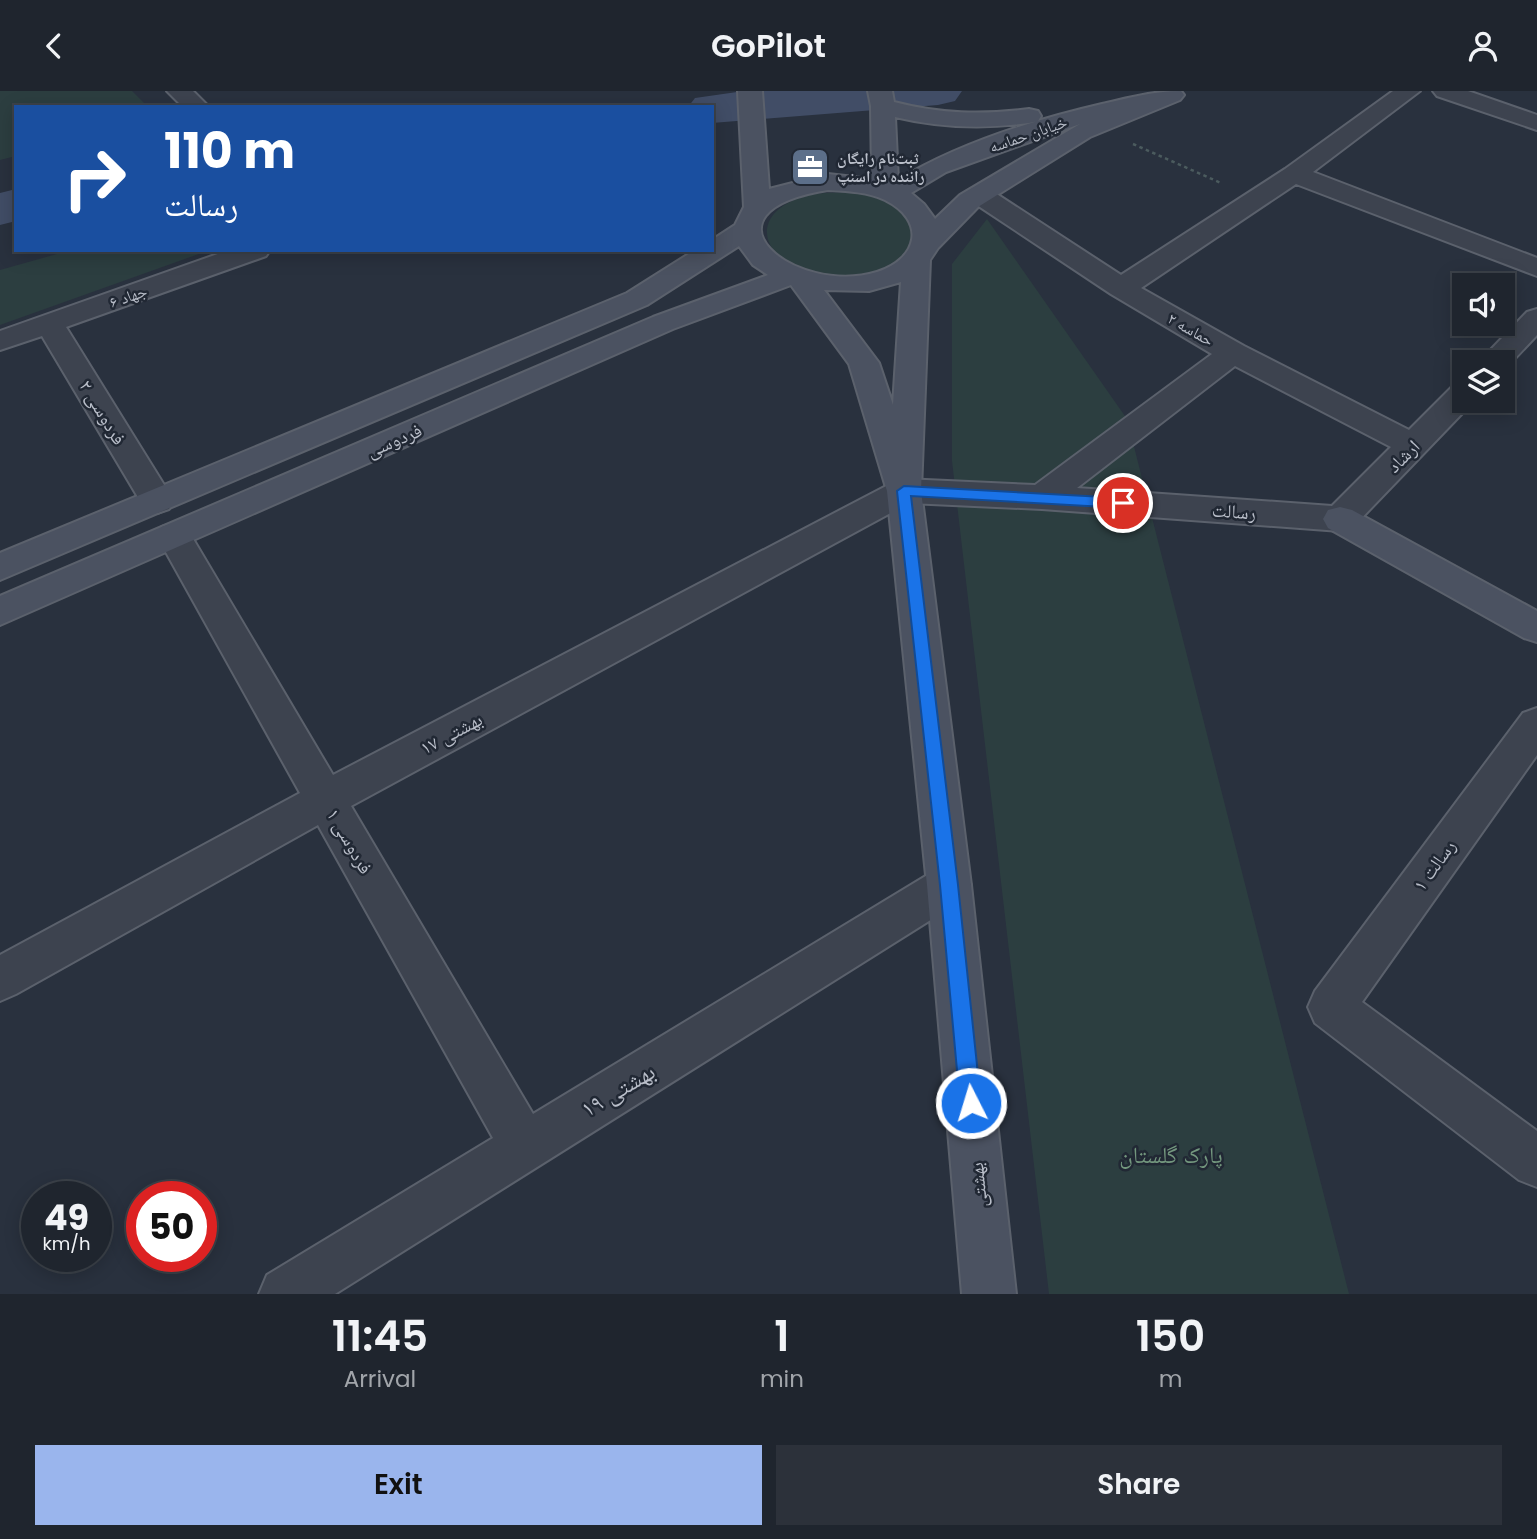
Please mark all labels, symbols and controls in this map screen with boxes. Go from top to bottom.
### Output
text: GoPilot [711,23,826,68]
icon: back [35,27,73,65]
icon: person [1464,27,1502,65]
street label: خیابان حماسه [986,110,1070,158]
text: 110 m [164,117,295,185]
icon: right [49,133,140,224]
office icon: ثبت‌نام رایگان راننده در اسنپ [789,146,831,188]
place label: ثبت‌نام رایگان راننده در اسنپ [837,147,924,188]
text: رسالت [164,182,238,227]
map controls [1452,273,1515,413]
button: sound [1452,273,1515,336]
street label: جهاد ۶ [106,279,150,314]
street label: حماسه ۲ [1163,307,1218,352]
button: layers [1452,350,1515,413]
street label: فردوسی ۲ [73,375,133,450]
street label: فردوسی [362,417,426,464]
street label: ارشاد [1381,434,1426,479]
pin [1093,473,1153,533]
icon: arrive [1104,484,1142,522]
street label: رسالت [1211,496,1257,527]
street label: بهشتی ۱۷ [415,706,487,761]
street label: فردوسی ۱ [320,804,379,879]
street label: رسالت ۱ [1406,834,1462,897]
street label: بهشتی ۱۹ [575,1055,661,1125]
position arrow [934,1066,1008,1140]
park label: پارک گلستان [1119,1139,1223,1171]
street label: بهشتی [963,1161,994,1209]
speed limit sign: 50 [126,1181,217,1272]
text: 49 [44,1193,89,1242]
text: km/h [43,1231,90,1256]
text: 11:45 [332,1307,428,1366]
text: 1 [774,1307,790,1366]
text: 150 [1136,1307,1205,1366]
text: Arrival [344,1363,416,1395]
text: min [760,1363,804,1395]
text: m [1159,1363,1182,1395]
button: Exit [35,1445,762,1525]
button: Share [776,1445,1502,1525]

